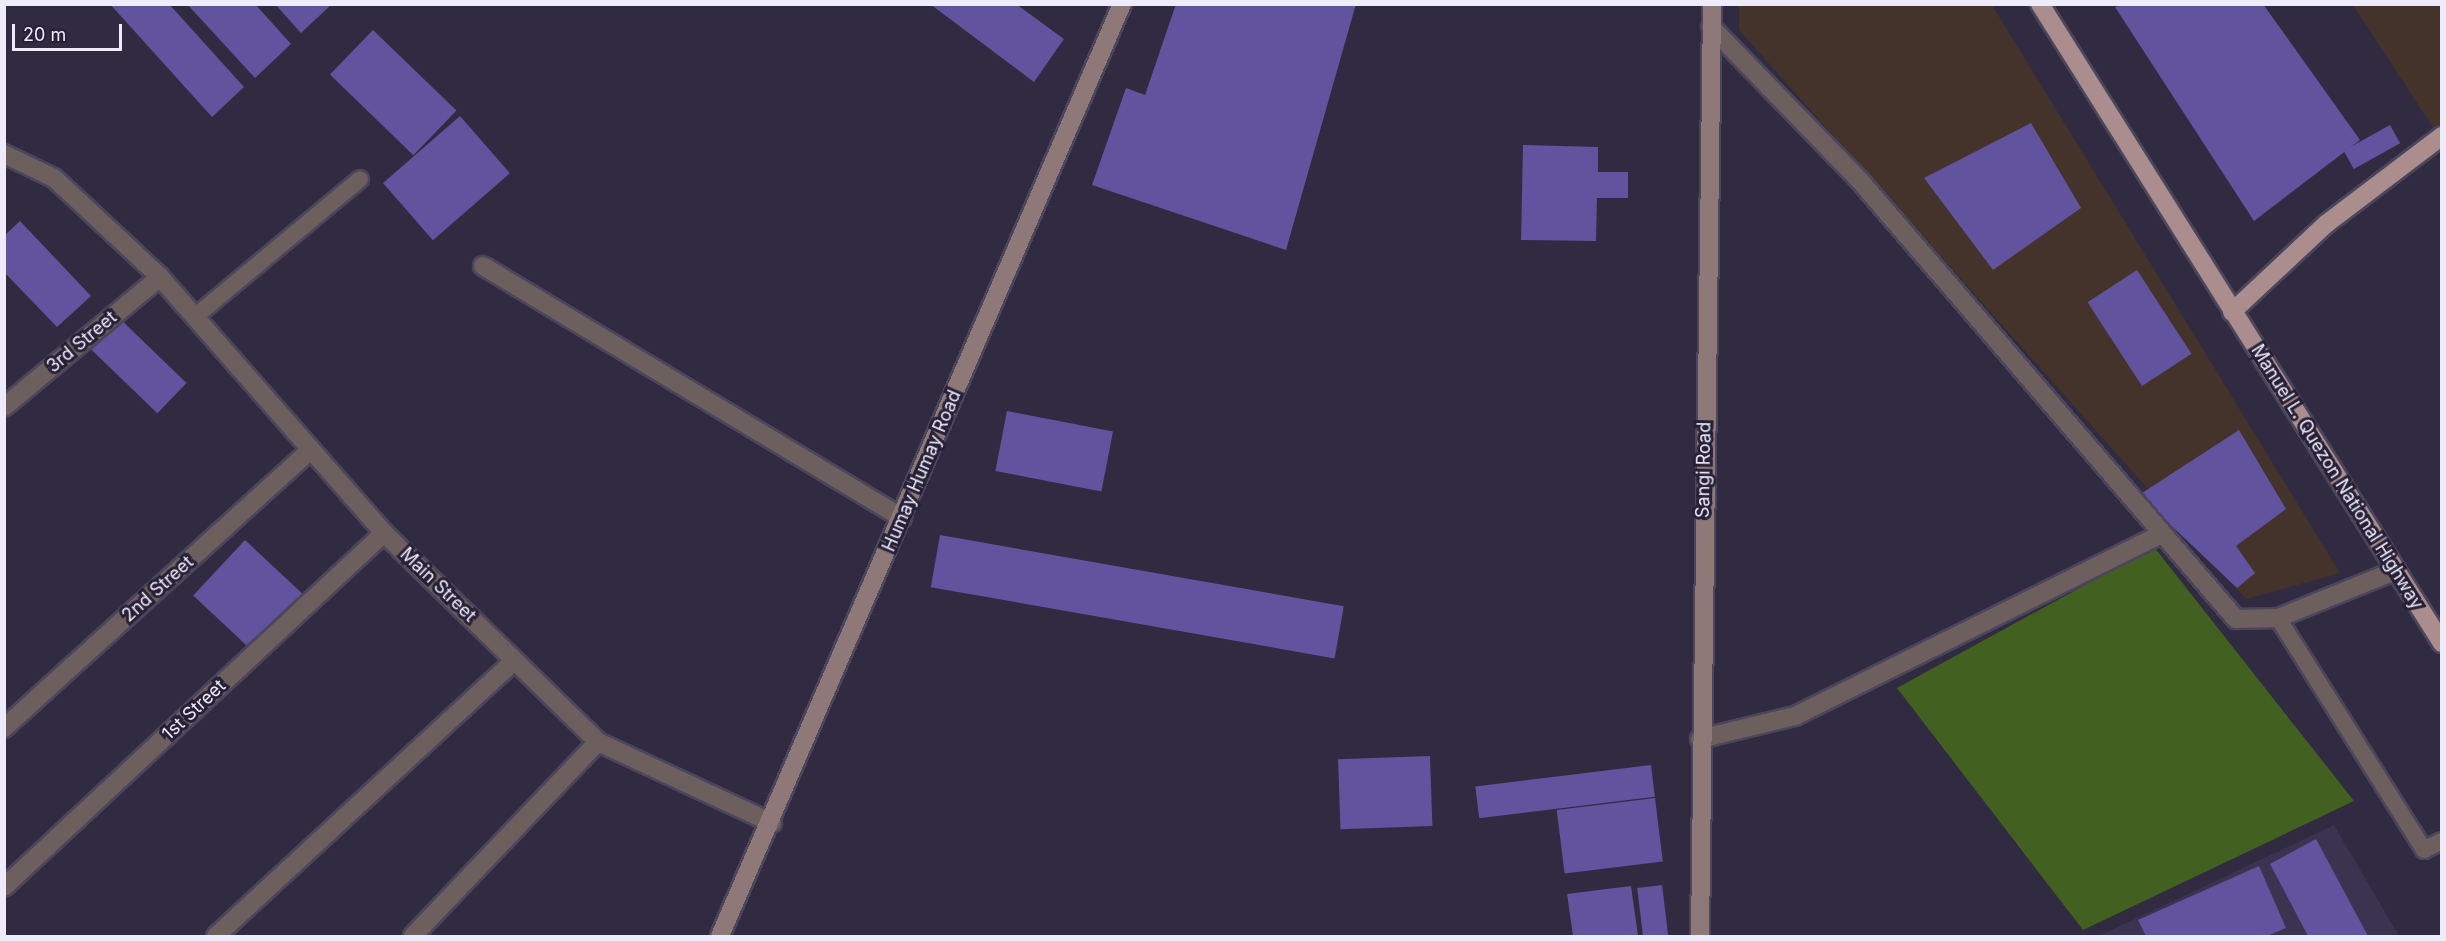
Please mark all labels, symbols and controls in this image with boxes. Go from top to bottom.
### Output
scale bar [15,12,124,50]
text: 20 m [23,24,66,45]
street label: 3rd Street [43,307,121,377]
street label: Manuel L. Quezon National Highway [2246,341,2428,613]
street label: Humay Humay Road [878,387,966,555]
street label: Sangi Road [1692,422,1716,518]
street label: Main Street [396,543,480,627]
street label: 2nd Street [118,551,198,627]
street label: 1st Street [158,675,230,745]

